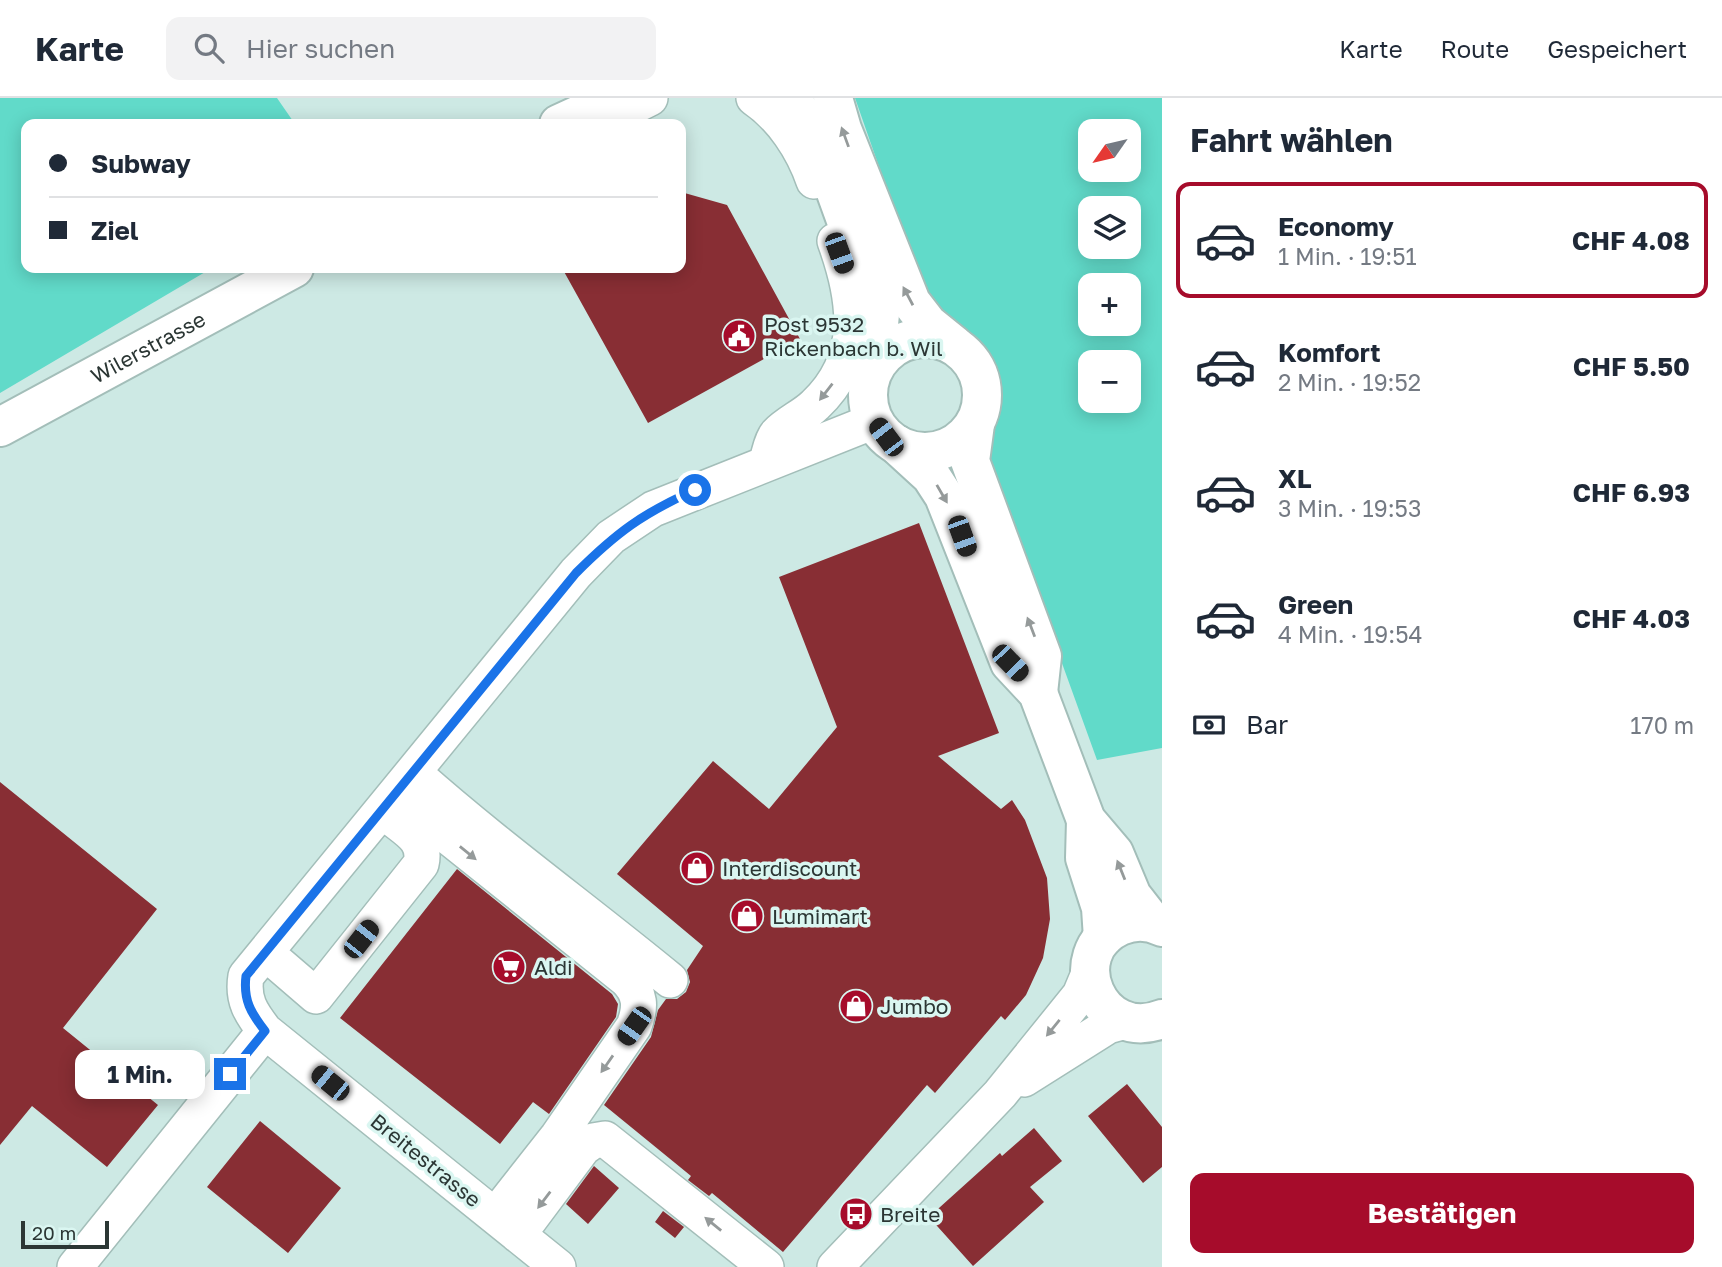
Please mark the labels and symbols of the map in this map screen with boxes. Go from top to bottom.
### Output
north arrow [1078,119,1141,182]
one-way arrow [840,126,851,147]
car [822,230,857,276]
one-way arrow [903,285,915,305]
street label: Wilerstrasse [86,306,210,389]
place label: Post 9532 Rickenbach b. Wil [764,311,943,361]
public building icon: Post 9532 Rickenbach b. Wil [720,317,758,355]
one-way arrow [818,383,833,401]
car [865,414,908,460]
route start [679,474,711,506]
one-way arrow [936,484,948,503]
car [945,513,980,559]
one-way arrow [1025,616,1036,637]
car [988,641,1033,685]
one-way arrow [459,845,477,860]
shop icon: Interdiscount [678,849,716,887]
place label: Interdiscount [722,855,857,881]
one-way arrow [1116,859,1127,880]
shop icon: Lumimart [728,897,766,935]
place label: Lumimart [772,903,868,929]
car [340,916,383,962]
supermarket icon: Aldi [490,948,528,986]
place label: Aldi [534,954,573,980]
shop icon: Jumbo [837,987,875,1025]
place label: Jumbo [880,993,948,1019]
car [614,1003,655,1049]
one-way arrow [1046,1018,1061,1036]
callout: 1 Min. [76,1049,205,1098]
one-way arrow [600,1055,614,1073]
route end [214,1058,246,1090]
car [308,1062,353,1104]
street label: Breitestrasse [366,1108,486,1212]
one-way arrow [537,1191,551,1210]
bus stop icon: Breite [837,1195,875,1233]
place label: Breite [880,1201,940,1227]
one-way arrow [705,1217,722,1232]
scale bar [21,1218,108,1250]

